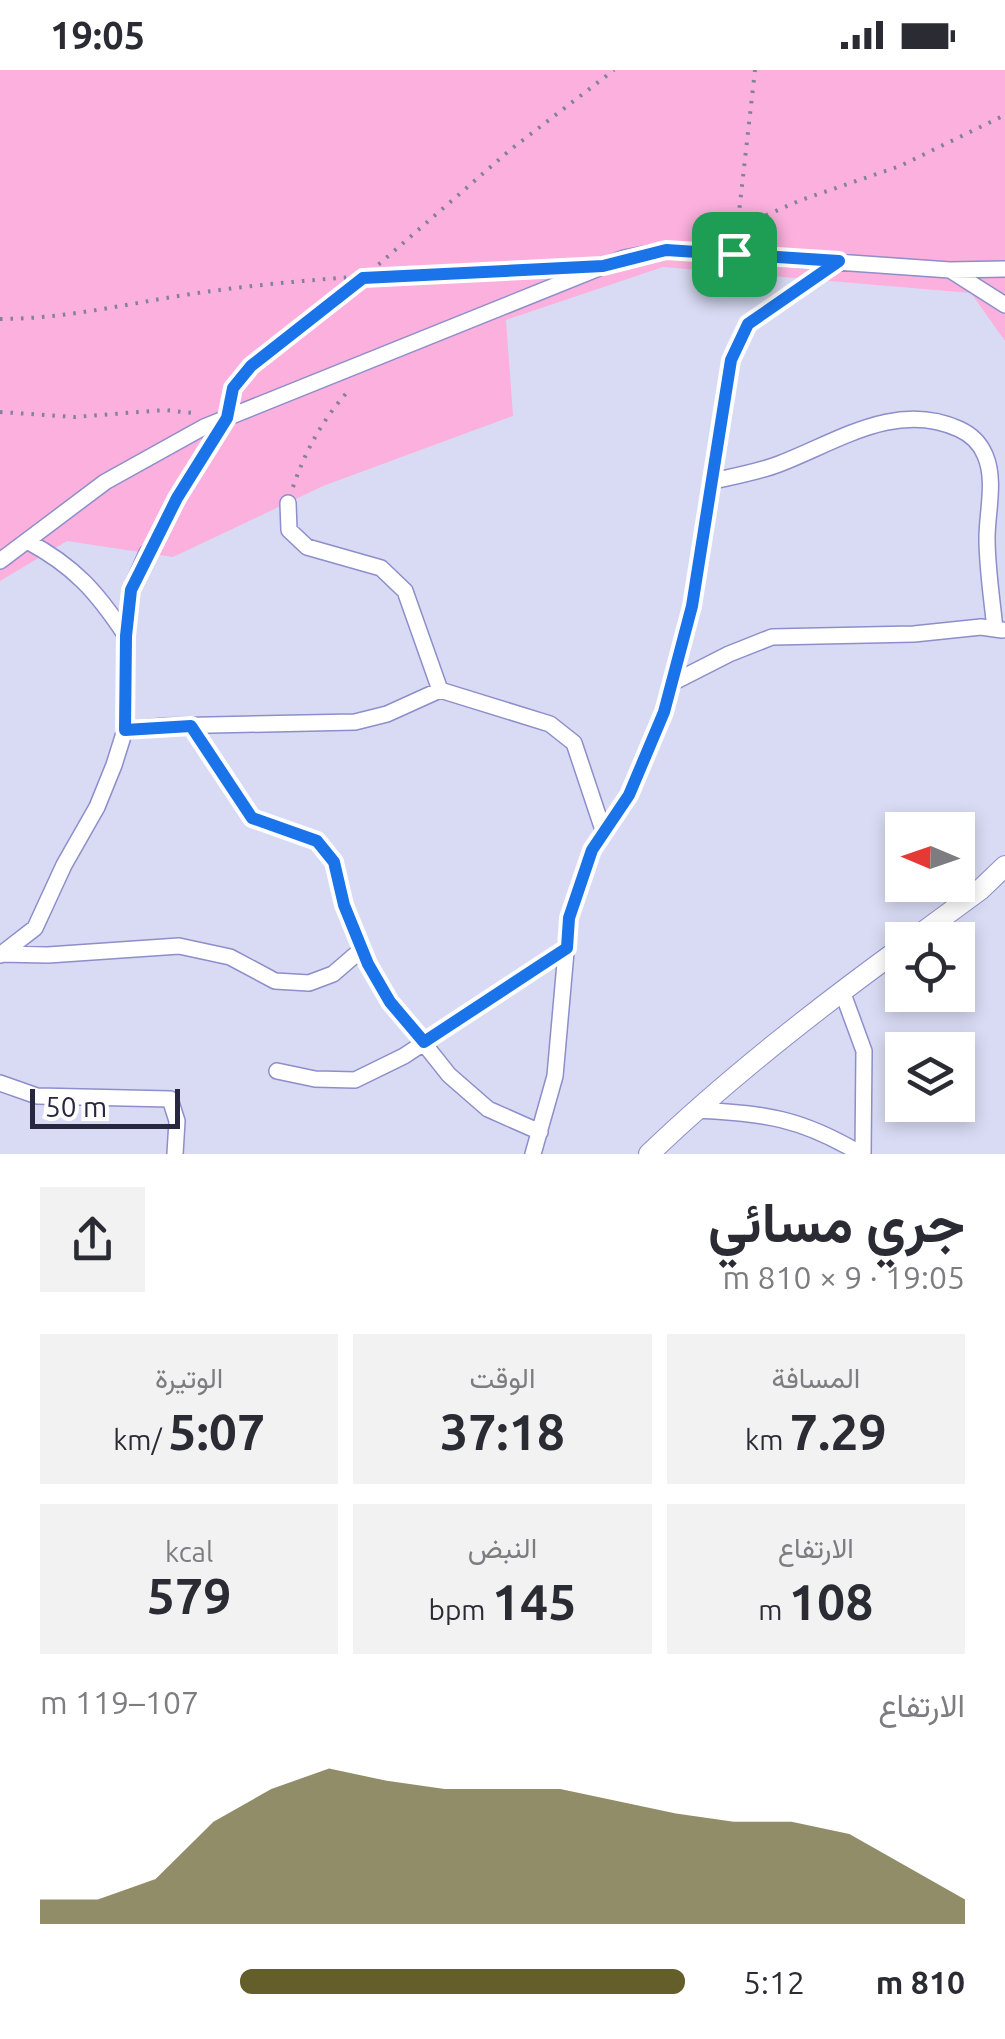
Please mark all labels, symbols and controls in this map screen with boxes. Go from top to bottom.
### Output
text: 19:05 [50,14,145,56]
pin [692,212,777,297]
icon: arrive [707,227,762,282]
north arrow [885,812,975,902]
map controls [885,812,975,1122]
button: locate [885,922,975,1012]
button: layers [885,1032,975,1122]
scale bar [30,1084,180,1128]
text: 50 m [45,1091,107,1122]
button: share [40,1187,145,1292]
text: جري مسائي [708,1191,965,1252]
text: 19:05 · 9 × 810 m [723,1259,965,1295]
text: الوتيرة [155,1362,223,1393]
text: الوقت [470,1362,535,1393]
text: المسافة [771,1362,860,1393]
text: 5:07 [168,1403,265,1459]
text: 37:18 [440,1403,565,1459]
text: 7.29 [790,1403,887,1459]
text: /km [113,1424,168,1455]
text: km [745,1424,790,1455]
text: النبض [468,1532,537,1563]
text: الارتفاع [778,1532,854,1563]
text: kcal [165,1536,213,1567]
text: 579 [147,1567,231,1623]
text: 145 [492,1573,576,1629]
text: 108 [789,1573,873,1629]
text: bpm [429,1594,492,1625]
text: m [758,1594,789,1625]
text: 107–119 m [40,1684,199,1720]
text: الارتفاع [878,1687,965,1723]
text: 5:12 [743,1964,805,2000]
text: 810 m [876,1964,965,2000]

